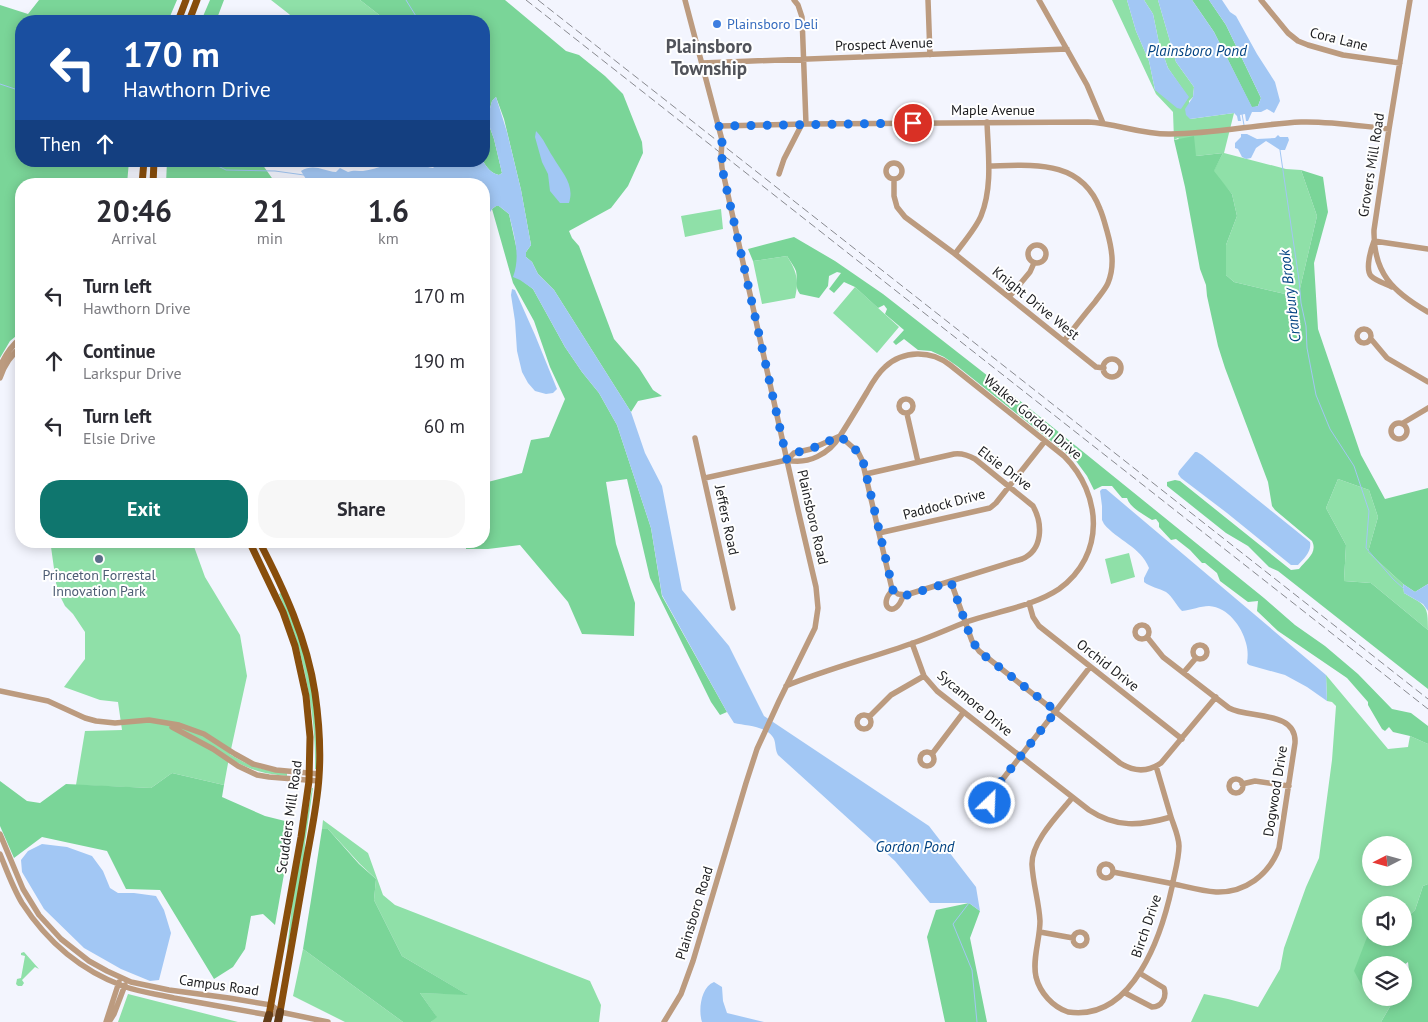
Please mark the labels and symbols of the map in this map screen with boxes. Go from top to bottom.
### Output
place label: Plainsboro Deli [727,15,818,33]
marker: Plainsboro Deli [711,18,723,30]
street label: Cora Lane [1308,23,1370,55]
street label: Prospect Avenue [835,33,933,55]
district label: Plainsboro Township [666,34,752,80]
water label: Plainsboro Pond [1147,41,1247,60]
street label: Maple Avenue [951,101,1035,119]
pin [892,102,934,144]
street label: Grovers Mill Road [1354,112,1388,218]
water label: Cranbury Brook [1274,247,1305,344]
street label: Knight Drive West [989,262,1083,344]
street label: Walker Gordon Drive [980,371,1086,463]
street label: Elsie Drive [974,442,1036,494]
street label: Plainsboro Road [793,468,833,566]
street label: Jeffers Road [711,482,743,557]
street label: Paddock Drive [901,484,987,524]
marker: Princeton Forrestal Innovation Park [93,553,105,565]
place label: Princeton Forrestal Innovation Park [42,566,156,600]
street label: Orchid Drive [1073,635,1143,695]
street label: Sycamore Drive [934,666,1016,740]
street label: Dogwood Drive [1259,744,1291,838]
street label: Scudders Mill Road [272,759,306,875]
position arrow [963,776,1015,828]
north arrow [1362,836,1412,886]
water label: Gordon Pond [876,837,955,856]
street label: Plainsboro Road [671,864,717,962]
street label: Birch Drive [1127,892,1165,960]
street label: Campus Road [178,970,260,1000]

